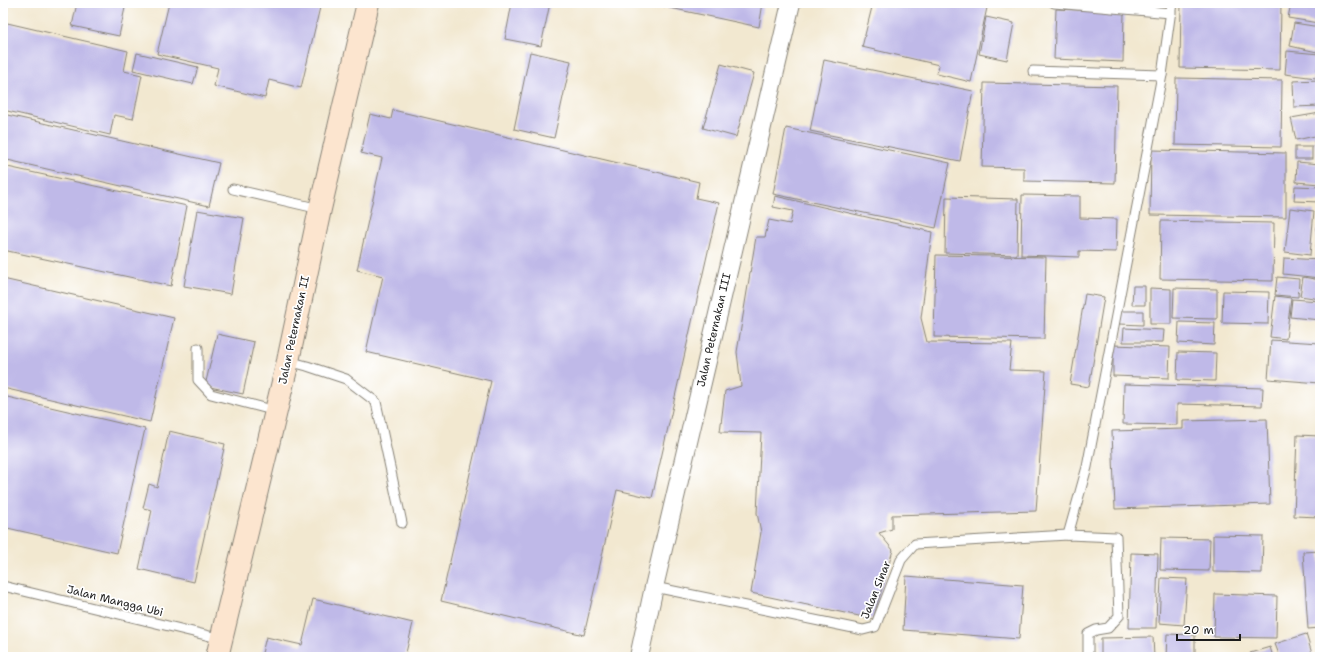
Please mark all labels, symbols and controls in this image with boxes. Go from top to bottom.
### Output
street label: Jalan Peternakan III [694,272,734,388]
street label: Jalan Peternakan II [275,274,313,386]
street label: Jalan Sinar [858,559,894,621]
street label: Jalan Mangga Ubi [65,582,165,620]
scale bar [1177,616,1240,642]
text: 20 m [1183,622,1214,638]

